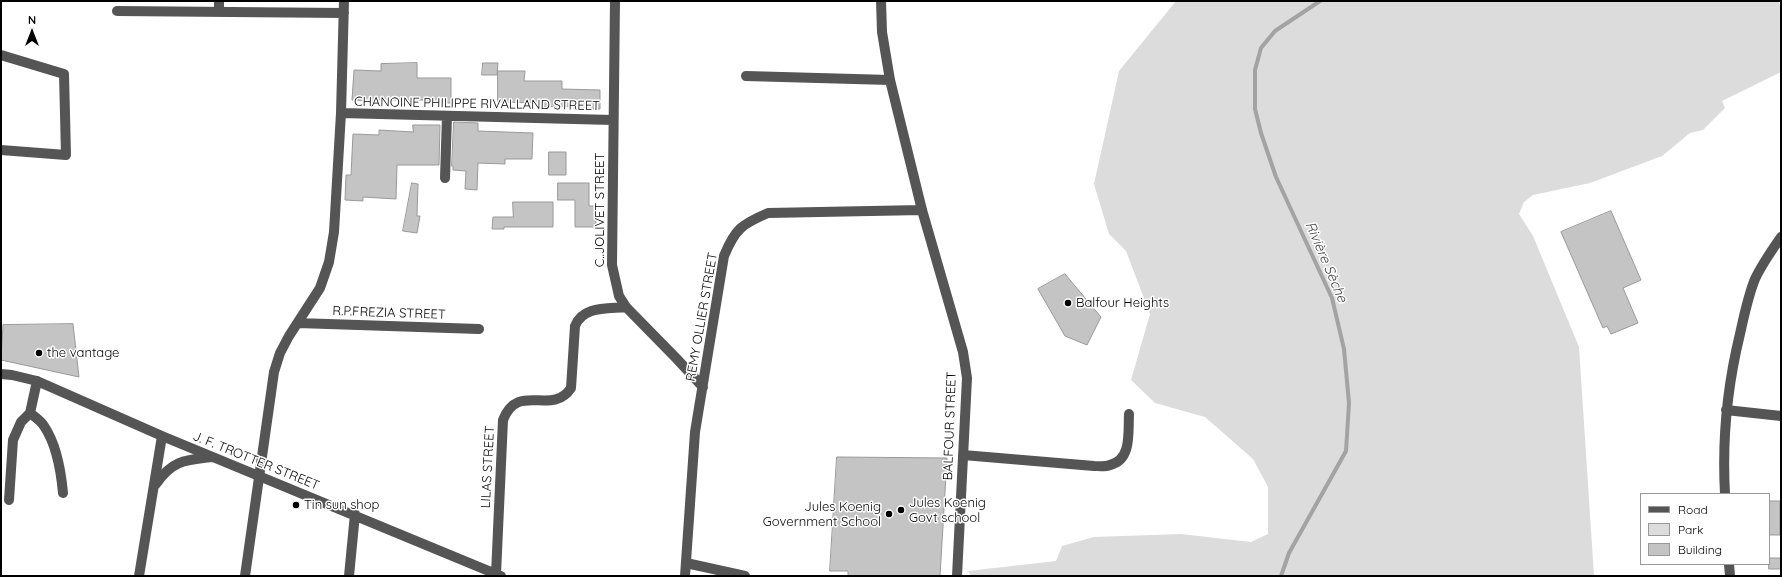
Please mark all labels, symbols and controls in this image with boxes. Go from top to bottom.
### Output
north arrow [12,12,52,52]
text: N [28,13,36,27]
street label: CHANOINE PHILIPPE RIVALLAND STREET [354,94,600,114]
street label: C..JOLIVET STREET [592,153,608,267]
water label: Rivière Sèche [1301,219,1351,305]
street label: REMY OLLIER STREET [683,251,721,383]
place label: Balfour Heights [1076,295,1169,311]
marker: Balfour Heights [1063,298,1073,308]
street label: R.P.FREZIA STREET [332,303,446,323]
place label: the vantage [47,345,119,361]
marker: the vantage [34,348,44,358]
street label: BALFOUR STREET [940,371,960,481]
street label: LILAS STREET [478,425,498,509]
street label: J. F. TROTTER STREET [191,428,321,494]
legend [1640,493,1770,565]
place label: Jules Koenig Govt school [909,495,986,526]
place label: Tin sun shop [304,497,379,513]
place label: Jules Koenig Government School [763,499,881,530]
marker: Tin sun shop [291,500,301,510]
text: Road [1678,502,1708,517]
marker: Jules Koenig Govt school [896,505,906,515]
marker: Jules Koenig Government School [884,509,894,519]
text: Park [1678,522,1703,537]
text: Building [1678,542,1722,557]

